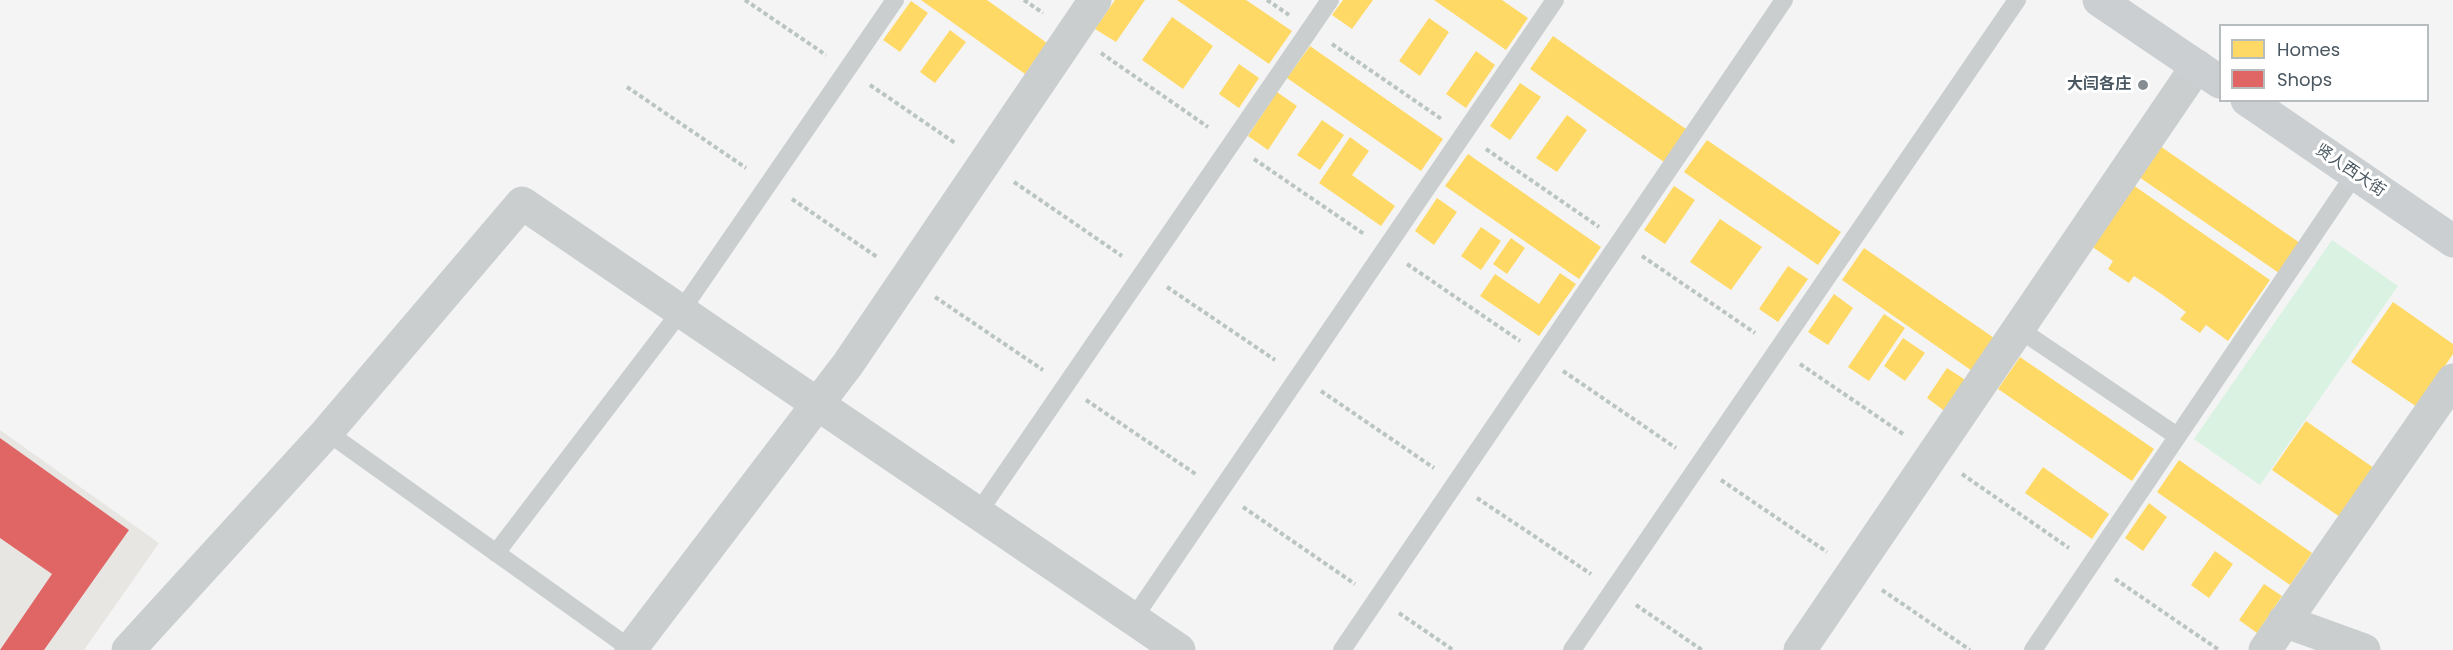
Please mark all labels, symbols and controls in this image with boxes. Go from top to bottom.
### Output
legend [2219,24,2429,102]
text: Homes [2277,37,2340,62]
text: Shops [2277,67,2332,92]
place label: 大闫各庄 [2067,75,2131,95]
marker: 大闫各庄 [2136,78,2150,92]
street label: 贤人西大街 [2311,141,2389,201]

